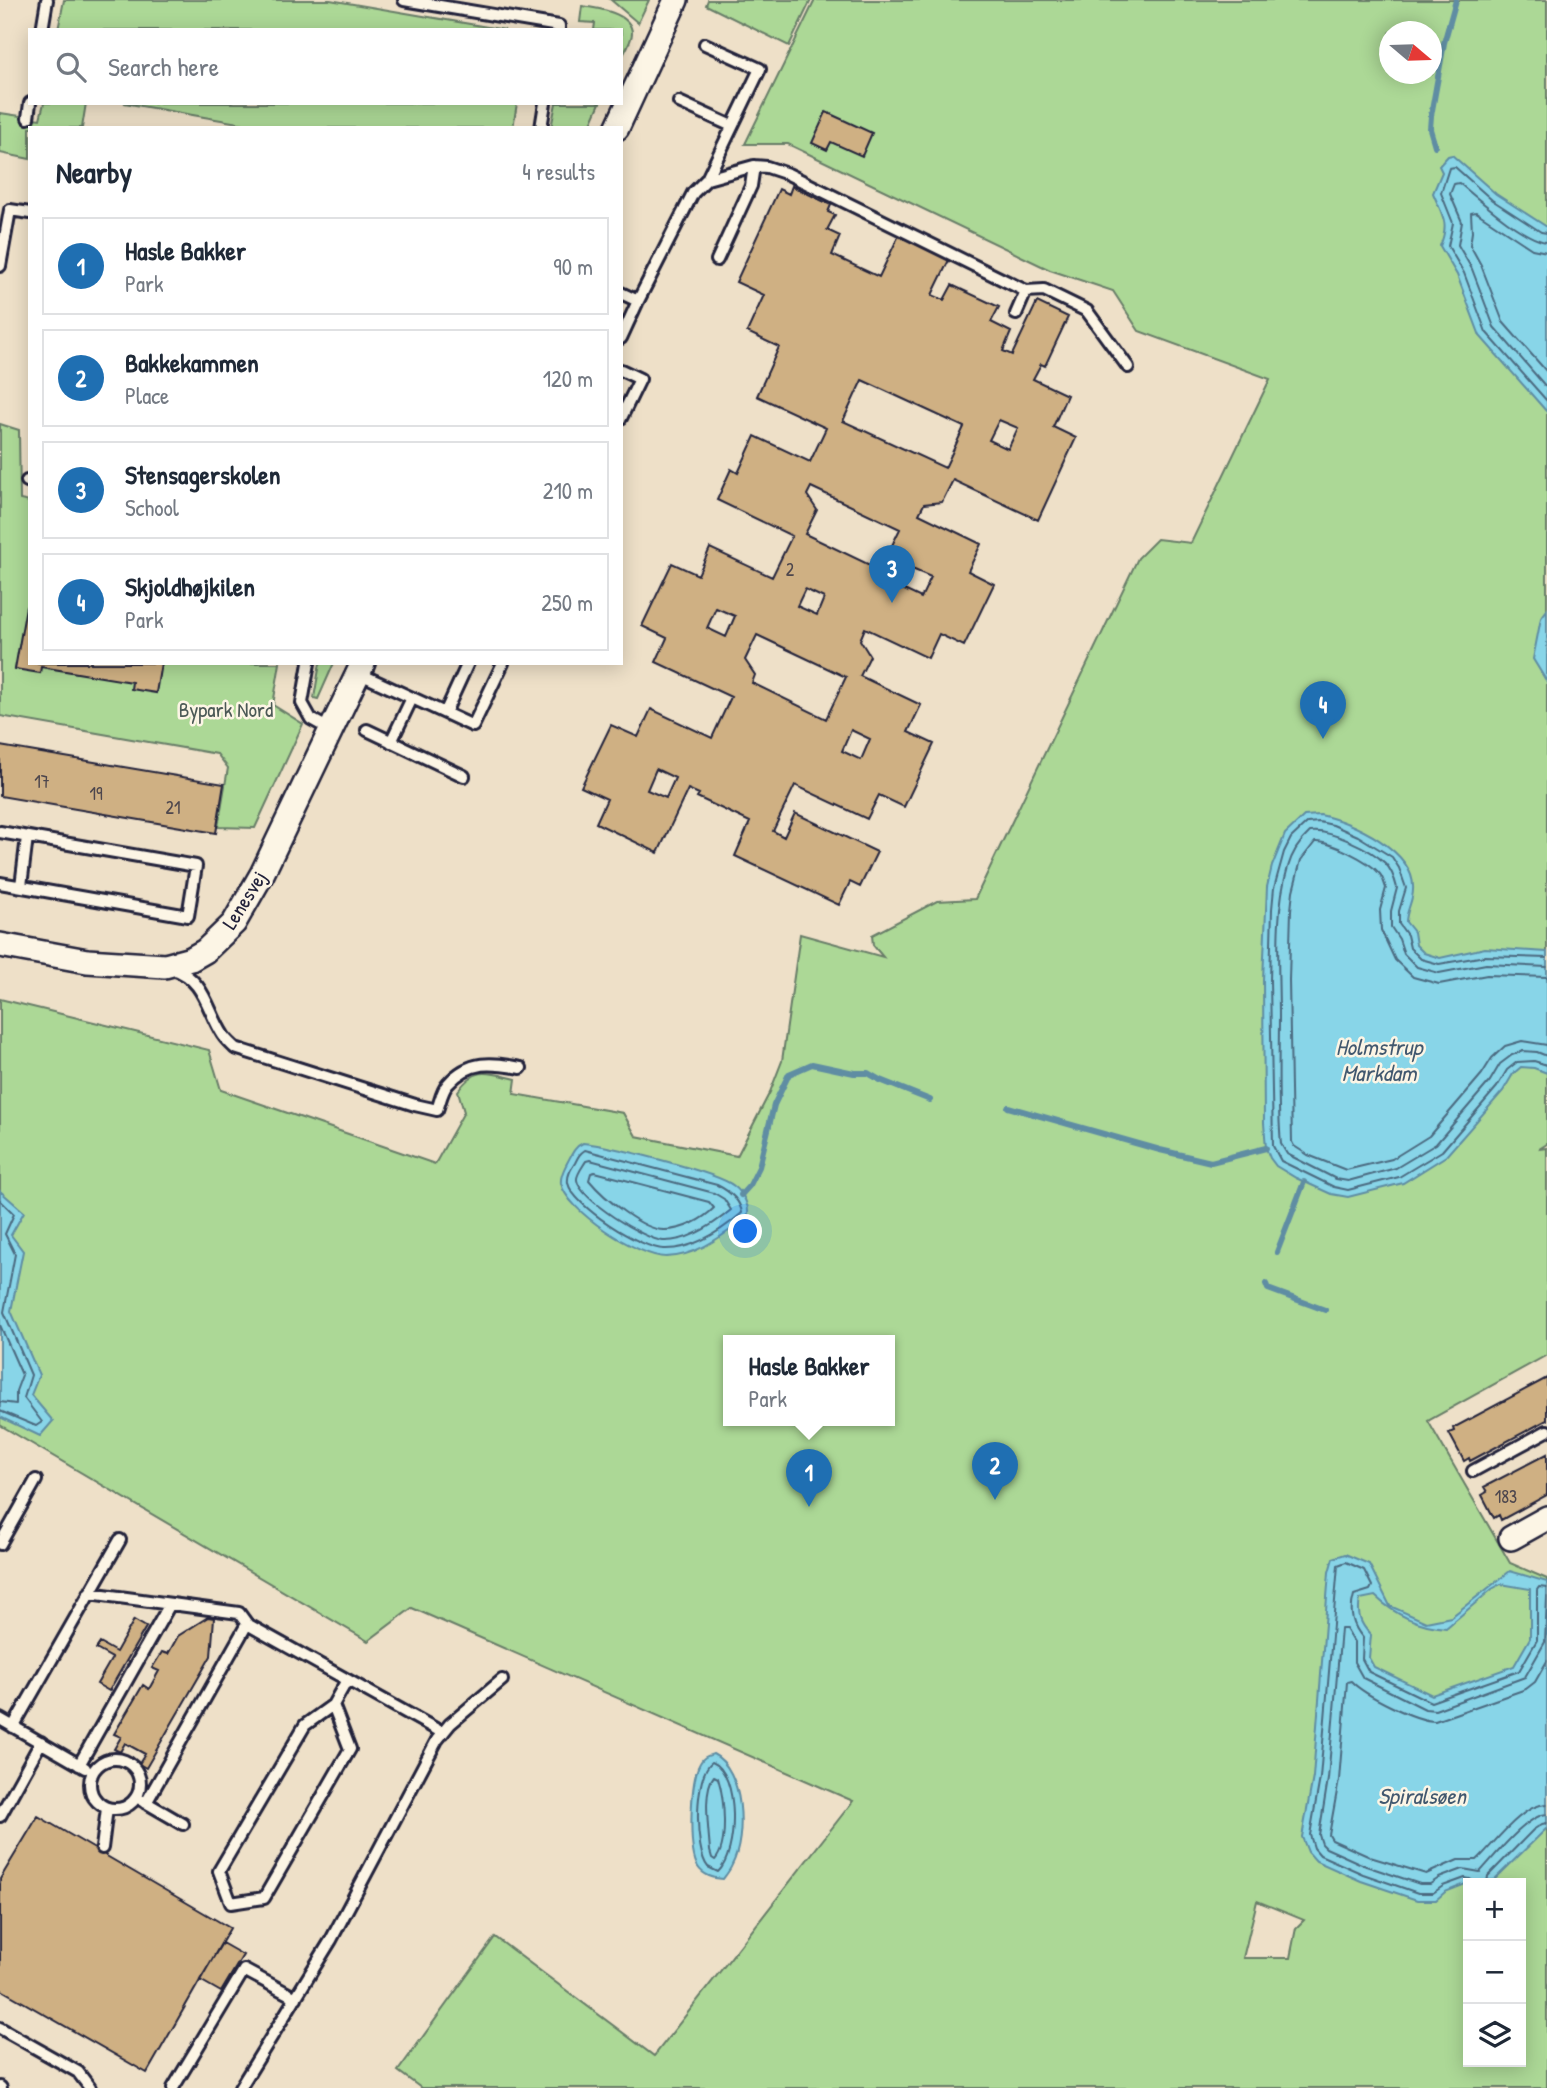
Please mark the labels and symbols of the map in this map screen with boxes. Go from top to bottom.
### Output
north arrow [1379,21,1442,84]
pin: 3 [869,545,915,603]
house number: 2 [786,557,795,582]
pin: 4 [1300,681,1346,739]
park label: Bypark Nord [179,695,273,724]
house number: 17 [34,769,50,794]
house number: 19 [89,781,103,806]
house number: 21 [166,795,180,820]
street label: Lenesvej [215,865,273,935]
water label: Holmstrup Markdam [1336,1031,1424,1088]
your location [728,1214,762,1248]
pin: 2 [972,1442,1018,1500]
pin: 1 [786,1449,832,1507]
house number: 183 [1495,1484,1517,1509]
water label: Spiralsøen [1378,1780,1467,1812]

